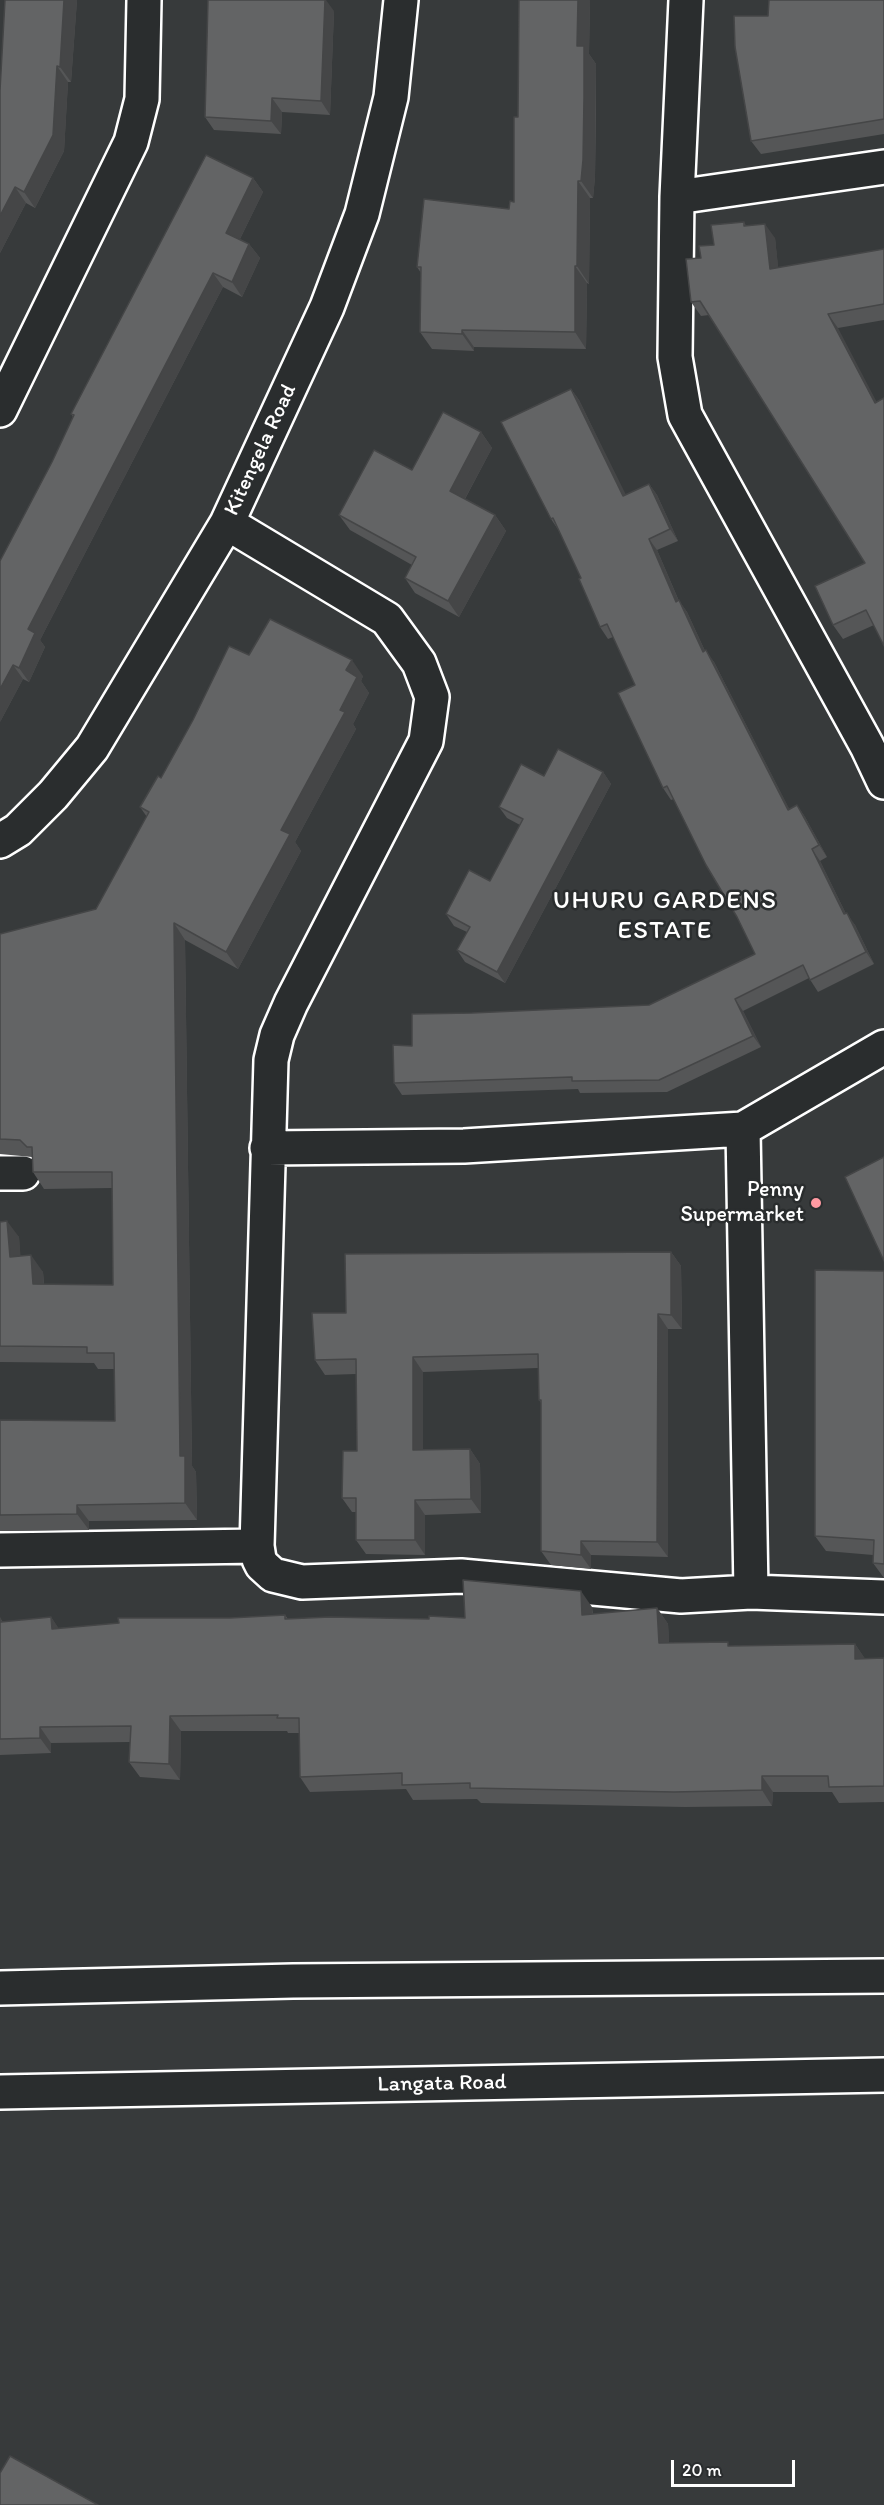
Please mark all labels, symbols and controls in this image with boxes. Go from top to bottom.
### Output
street label: Kitengela Road [219,380,303,520]
district label: UHURU GARDENS ESTATE [552,885,778,946]
place label: Penny Supermarket [680,1177,804,1228]
marker: Penny Supermarket [809,1196,823,1210]
street label: Langata Road [377,2070,507,2098]
scale bar [674,2448,798,2486]
text: 20 m [682,2459,722,2481]

